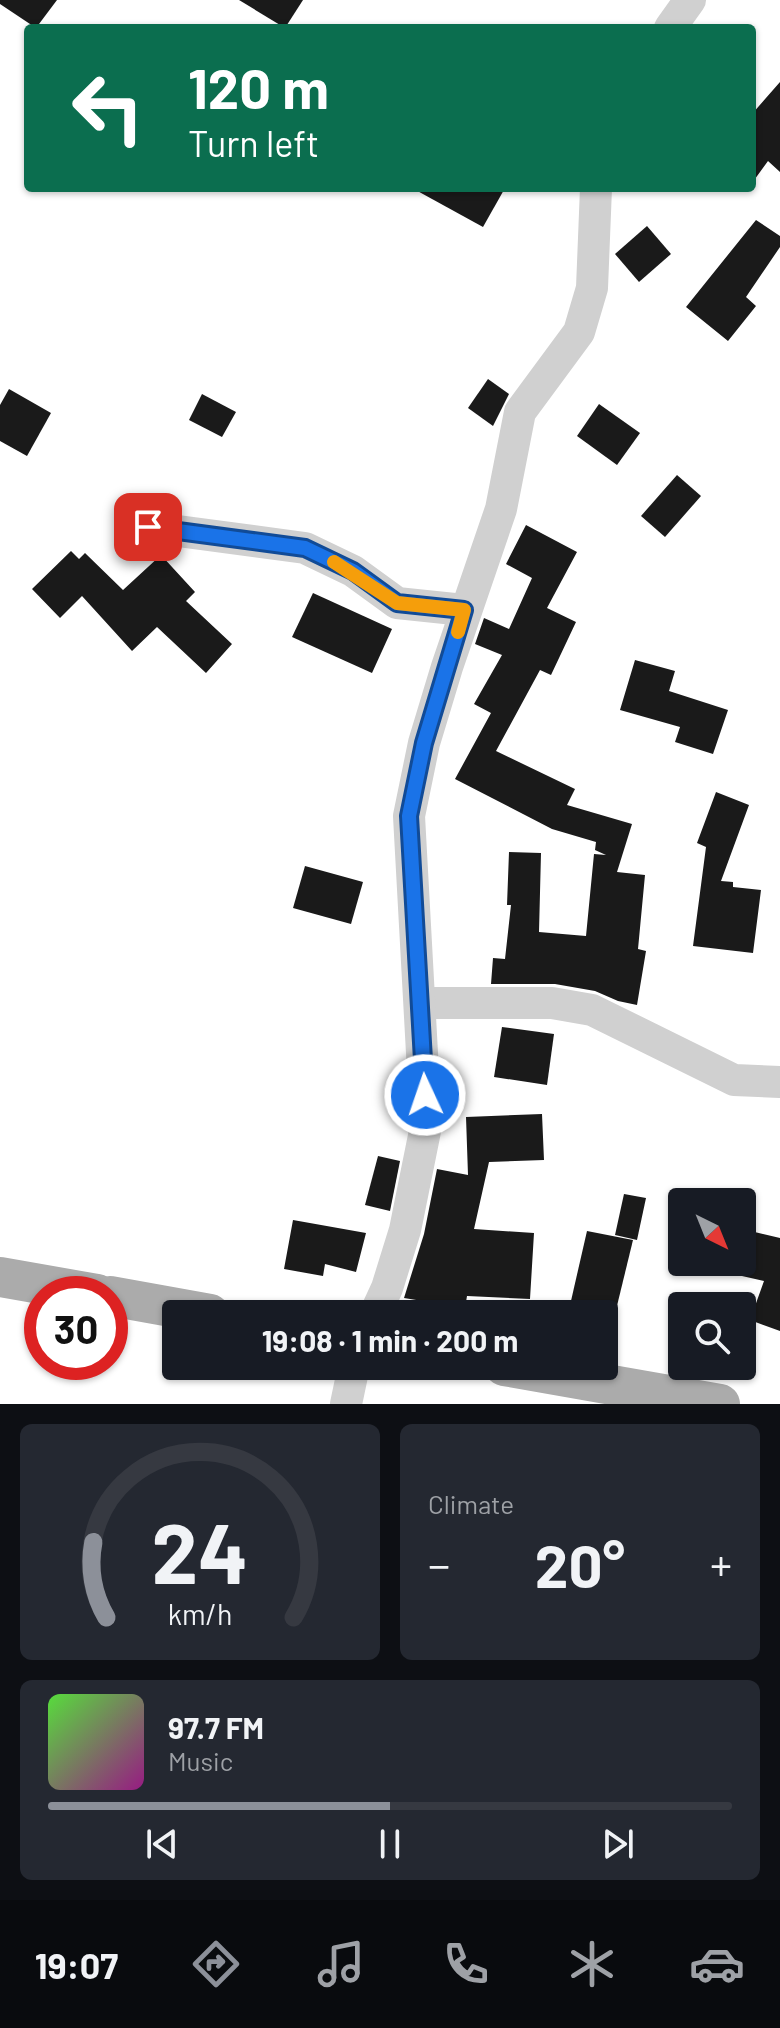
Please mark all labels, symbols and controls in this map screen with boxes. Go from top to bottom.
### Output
text: 120 m [188,53,329,120]
icon: left [56,56,160,160]
text: Turn left [188,121,319,164]
pin [114,493,182,561]
icon: arrive [126,505,170,549]
position arrow [383,1053,467,1137]
north arrow [668,1188,756,1276]
map controls [668,1188,756,1380]
speed limit sign: 30 [24,1276,128,1380]
button: search [668,1292,756,1380]
text: 19:08 · 1 min · 200 m [262,1322,518,1358]
text: Climate [428,1488,514,1519]
text: 24 [152,1501,248,1601]
text: 20° [535,1528,625,1600]
text: − [428,1537,450,1590]
text: + [710,1537,732,1590]
text: km/h [168,1596,232,1631]
text: 97.7 FM [168,1709,264,1745]
text: Music [168,1745,233,1776]
icon: previous [140,1822,184,1866]
icon: pause [368,1822,412,1866]
icon: next [596,1822,640,1866]
icon: directions [188,1936,244,1992]
icon: music [313,1936,369,1992]
icon: phone [438,1936,494,1992]
icon: climate [564,1936,620,1992]
icon: car [689,1936,745,1992]
text: 19:07 [35,1943,118,1986]

